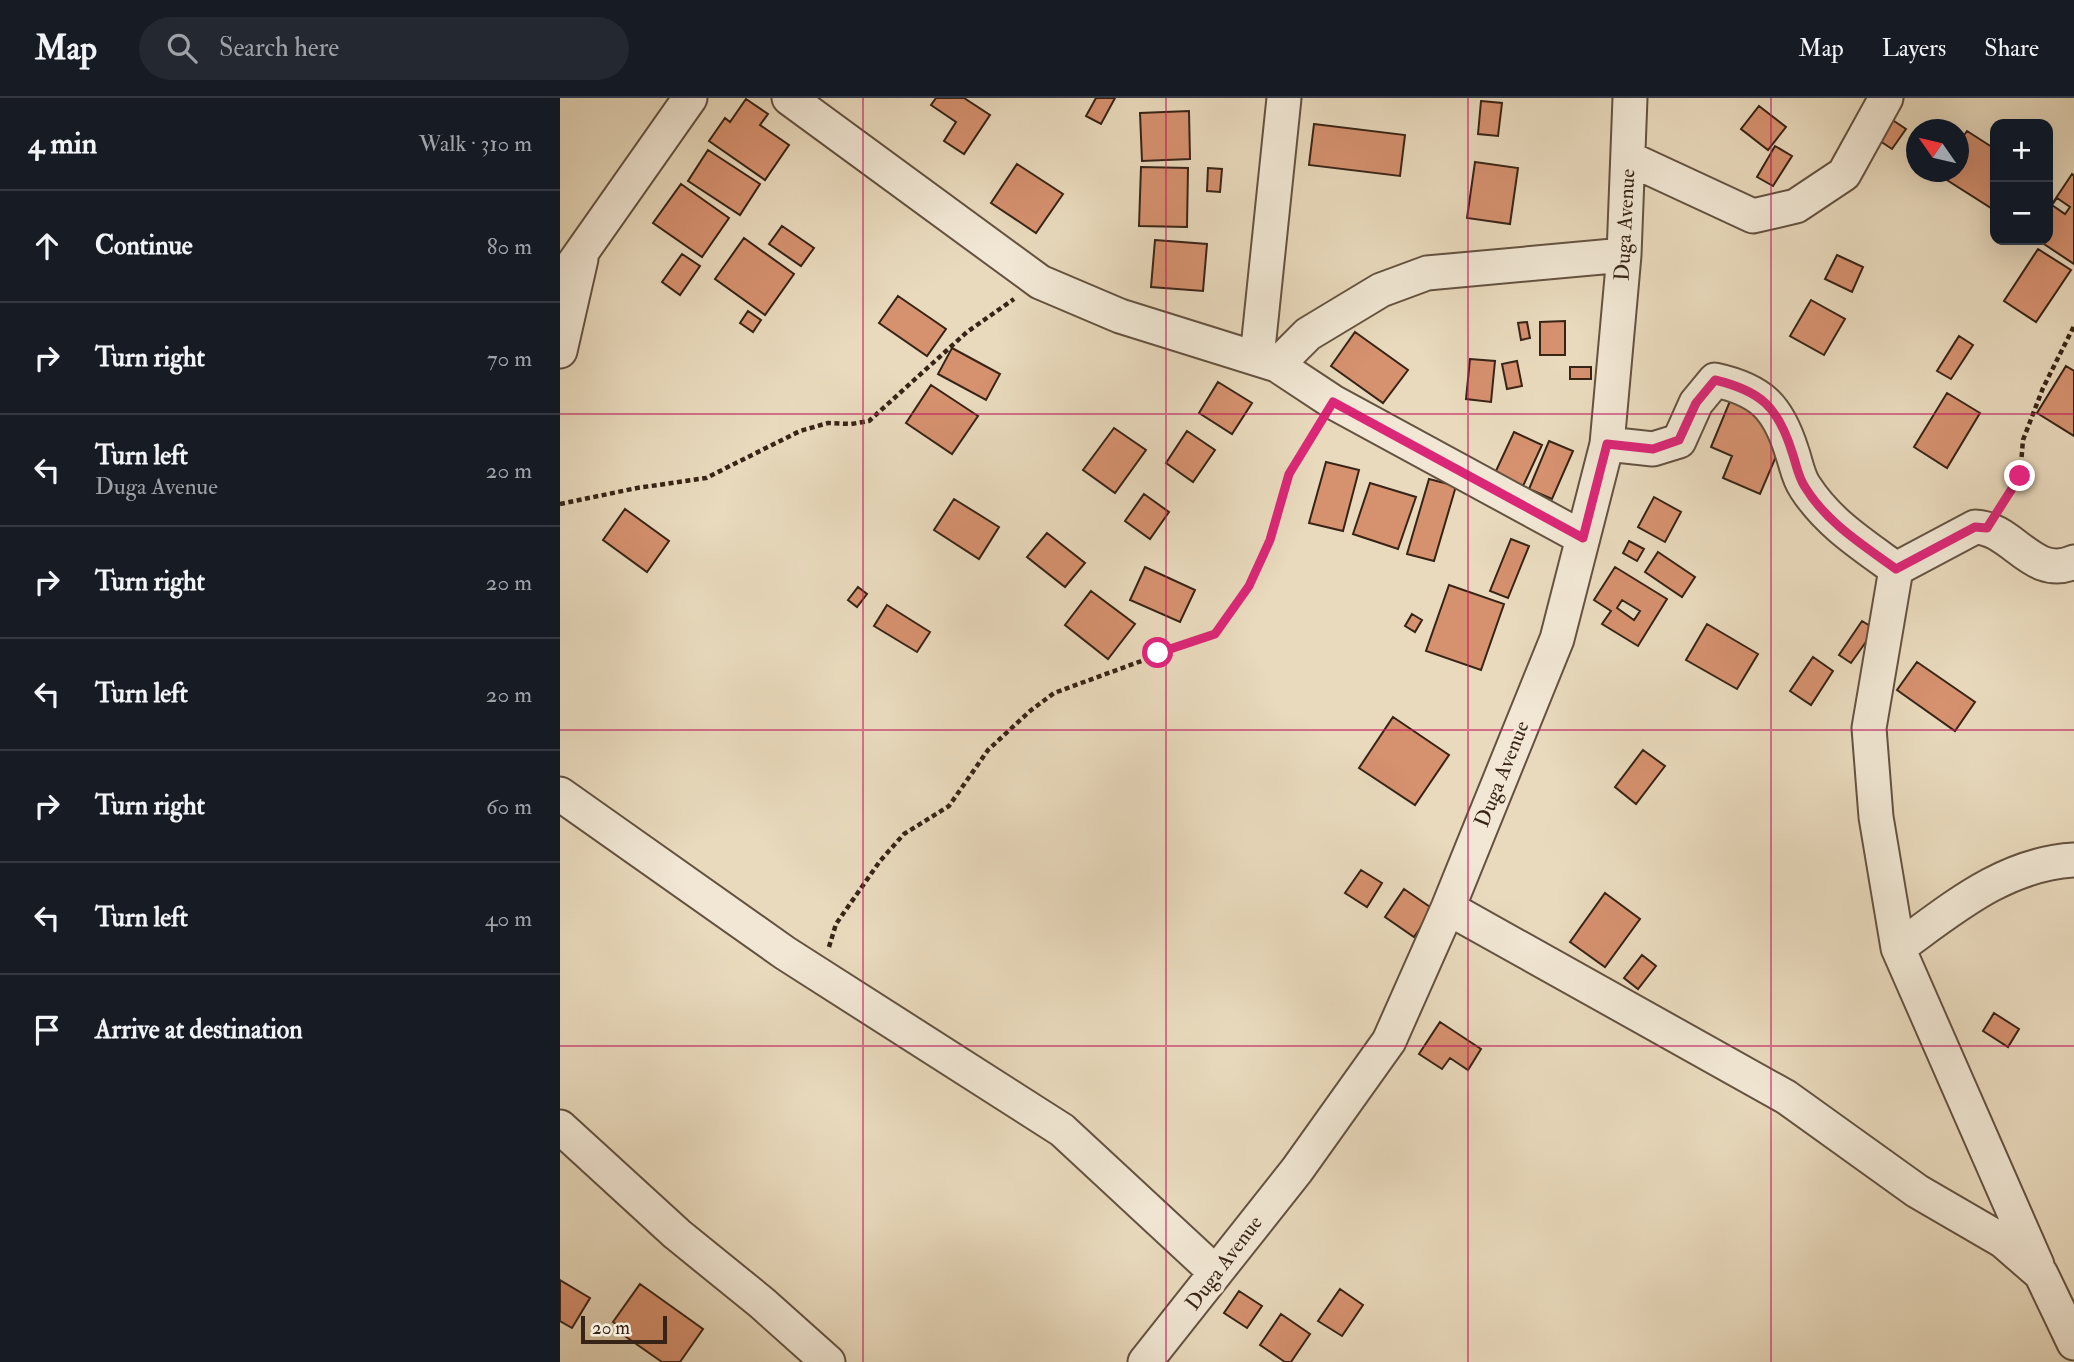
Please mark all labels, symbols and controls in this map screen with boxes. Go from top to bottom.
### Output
search box [139,17,629,80]
text: Map [35,28,97,69]
icon: search [163,29,201,67]
text: Search here [219,32,339,64]
text: Map [1799,33,1844,64]
text: Layers [1882,33,1946,64]
text: Share [1984,33,2039,64]
north arrow [1906,119,1969,182]
map controls [1990,119,2053,245]
button: + [1990,119,2053,182]
text: 4 min [28,125,97,162]
text: Walk · 310 m [419,129,532,158]
street label: Duga Avenue [1609,168,1641,282]
button: − [1990,182,2053,245]
icon: ahead [28,227,66,265]
text: Continue [95,230,193,262]
text: 80 m [487,232,532,261]
icon: right [28,339,66,377]
text: Turn right [95,342,205,374]
text: 70 m [487,344,532,373]
text: Turn left [95,440,188,472]
icon: left [28,451,66,489]
text: 20 m [486,456,532,485]
route end [2004,460,2035,491]
text: Duga Avenue [95,472,218,501]
icon: right [28,563,66,601]
text: Turn right [95,566,205,598]
text: 20 m [486,568,532,597]
route start [1142,637,1173,668]
icon: left [28,675,66,713]
text: Turn left [95,678,188,710]
text: 20 m [486,680,532,709]
street label: Duga Avenue [1468,717,1536,831]
icon: right [28,787,66,825]
text: Turn right [95,790,205,822]
text: 60 m [486,792,532,821]
icon: left [28,899,66,937]
text: Turn left [95,902,188,934]
text: 40 m [485,904,532,933]
icon: arrive [28,1011,66,1049]
text: Arrive at destination [95,1014,303,1046]
street label: Duga Avenue [1179,1210,1269,1316]
scale bar [581,1313,667,1345]
text: 20 m [592,1316,630,1340]

